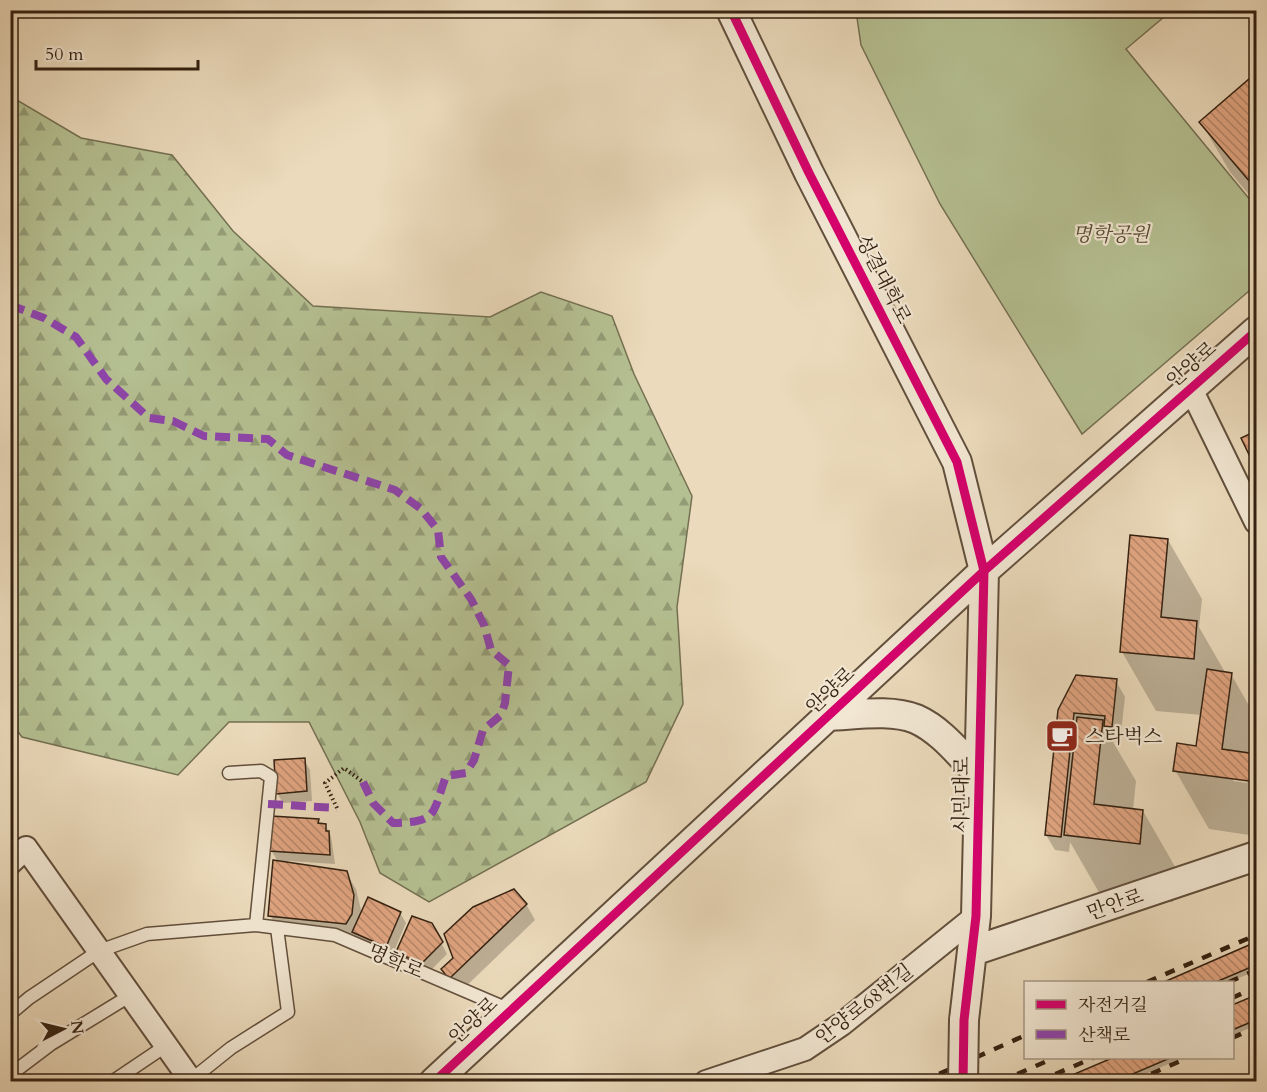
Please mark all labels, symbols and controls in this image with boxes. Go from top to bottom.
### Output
scale bar [36,33,198,71]
text: 50 m [45,42,84,67]
park label: 명학공원 [1072,221,1151,248]
street label: 성결대학로 [850,230,918,328]
street label: 안양로 [1161,335,1222,394]
street label: 안양로 [800,661,861,720]
cafe icon: 스타벅스 [1044,718,1080,754]
place label: 스타벅스 [1085,723,1162,750]
street label: 시민대로 [947,756,976,834]
street label: 만안로 [1083,882,1147,927]
street label: 명학로 [364,938,428,985]
street label: 안양로68번길 [810,958,919,1051]
legend [1024,981,1234,1059]
street label: 안양로 [443,991,504,1050]
text: 자전거길 [1078,993,1148,1018]
north arrow [33,999,93,1059]
text: N [65,1019,89,1036]
text: 산책로 [1078,1023,1130,1048]

